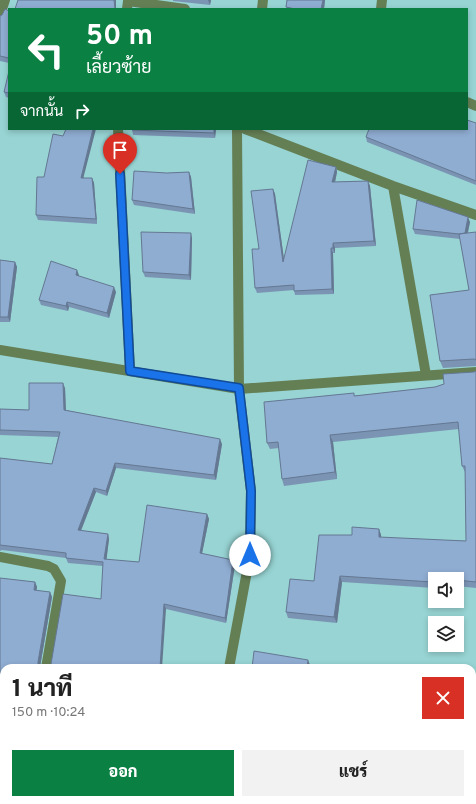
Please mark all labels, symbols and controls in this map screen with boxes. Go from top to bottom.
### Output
text: 50 m [86,19,153,55]
icon: left [20,24,72,76]
text: เลี้ยวซ้าย [86,57,152,80]
icon: right [71,100,93,122]
text: จากนั้น [20,103,63,122]
pin [103,133,137,174]
icon: arrive [109,139,131,161]
position arrow [229,534,271,576]
map controls [428,572,464,652]
button: sound [428,572,464,608]
button: layers [428,616,464,652]
text: 1 นาที [12,675,73,705]
button: close [422,677,464,719]
text: 150 m · 10:24 [12,705,85,721]
button: ออก [12,750,234,796]
button: แชร์ [242,750,464,796]

